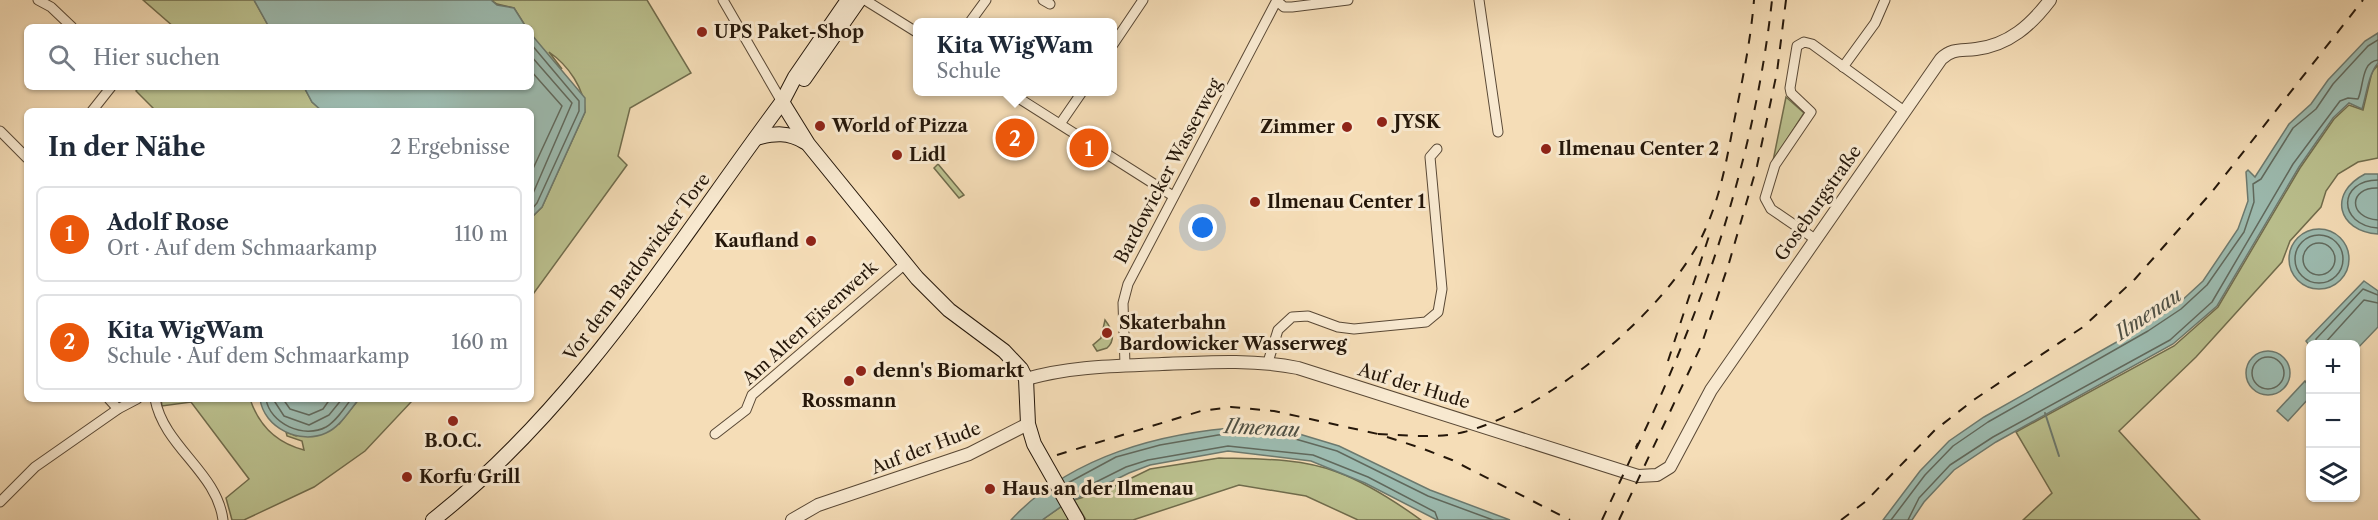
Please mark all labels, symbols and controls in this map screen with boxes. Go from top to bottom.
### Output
popup [913,18,1117,96]
place label: UPS Paket-Shop [714,21,864,43]
search box [24,24,534,90]
marker: UPS Paket-Shop [695,25,709,39]
text: Kita WigWam [937,32,1093,59]
icon: search [45,41,78,74]
text: Hier suchen [93,44,220,71]
text: Schule [937,59,1001,83]
street label: Bardowicker Wasserweg [1110,74,1226,267]
place label: JYSK [1391,111,1441,133]
place label: World of Pizza [831,115,969,137]
marker: JYSK [1375,115,1389,129]
pin: 2 [996,116,1034,160]
place label: Zimmer [1260,116,1335,138]
marker: World of Pizza [813,119,827,133]
marker: Zimmer [1340,120,1354,134]
pin: 1 [1070,126,1108,170]
text: In der Nähe [48,131,205,163]
text: 2 Ergebnisse [390,135,510,159]
place label: Ilmenau Center 2 [1558,138,1719,160]
street label: Goseburgstraße [1770,141,1866,265]
marker: Ilmenau Center 2 [1539,142,1553,156]
place label: Lidl [909,144,946,166]
marker: Lidl [890,148,904,162]
street label: Vor dem Bardowicker Tore [559,169,715,366]
place label: Ilmenau Center 1 [1267,191,1426,213]
marker: Ilmenau Center 1 [1248,195,1262,209]
text: Adolf Rose [107,209,229,236]
your location [1188,213,1217,242]
text: 1 [65,222,74,246]
text: 110 m [455,222,508,246]
place label: Kaufland [714,230,799,252]
marker: Kaufland [804,234,818,248]
text: Ort · Auf dem Schmaarkamp [107,236,377,260]
street label: Am Alten Eisenwerk [737,255,883,390]
water label: Ilmenau [2108,283,2186,346]
place label: Skaterbahn Bardowicker Wasserweg [1119,312,1347,355]
text: Kita WigWam [107,317,264,344]
marker: Skaterbahn Bardowicker Wasserweg [1100,326,1114,340]
text: 2 [64,330,75,354]
text: 160 m [451,330,508,354]
map controls [2306,340,2360,502]
button: + [2306,340,2360,394]
text: Schule · Auf dem Schmaarkamp [107,344,409,368]
street label: Auf der Hude [1354,358,1473,413]
place label: denn's Biomarkt [873,360,1025,382]
marker: denn's Biomarkt [854,364,868,378]
marker: Rossmann [842,374,856,388]
place label: Rossmann [802,390,897,412]
button: − [2306,394,2360,448]
marker: B.O.C. [446,414,460,428]
water label: Ilmenau [1222,414,1301,442]
street label: Auf der Hude [867,417,984,479]
place label: B.O.C. [424,430,482,452]
button: layers [2306,448,2360,502]
place label: Korfu Grill [419,466,520,488]
marker: Korfu Grill [400,470,414,484]
place label: Haus an der Ilmenau [1002,478,1194,500]
marker: Haus an der Ilmenau [983,482,997,496]

